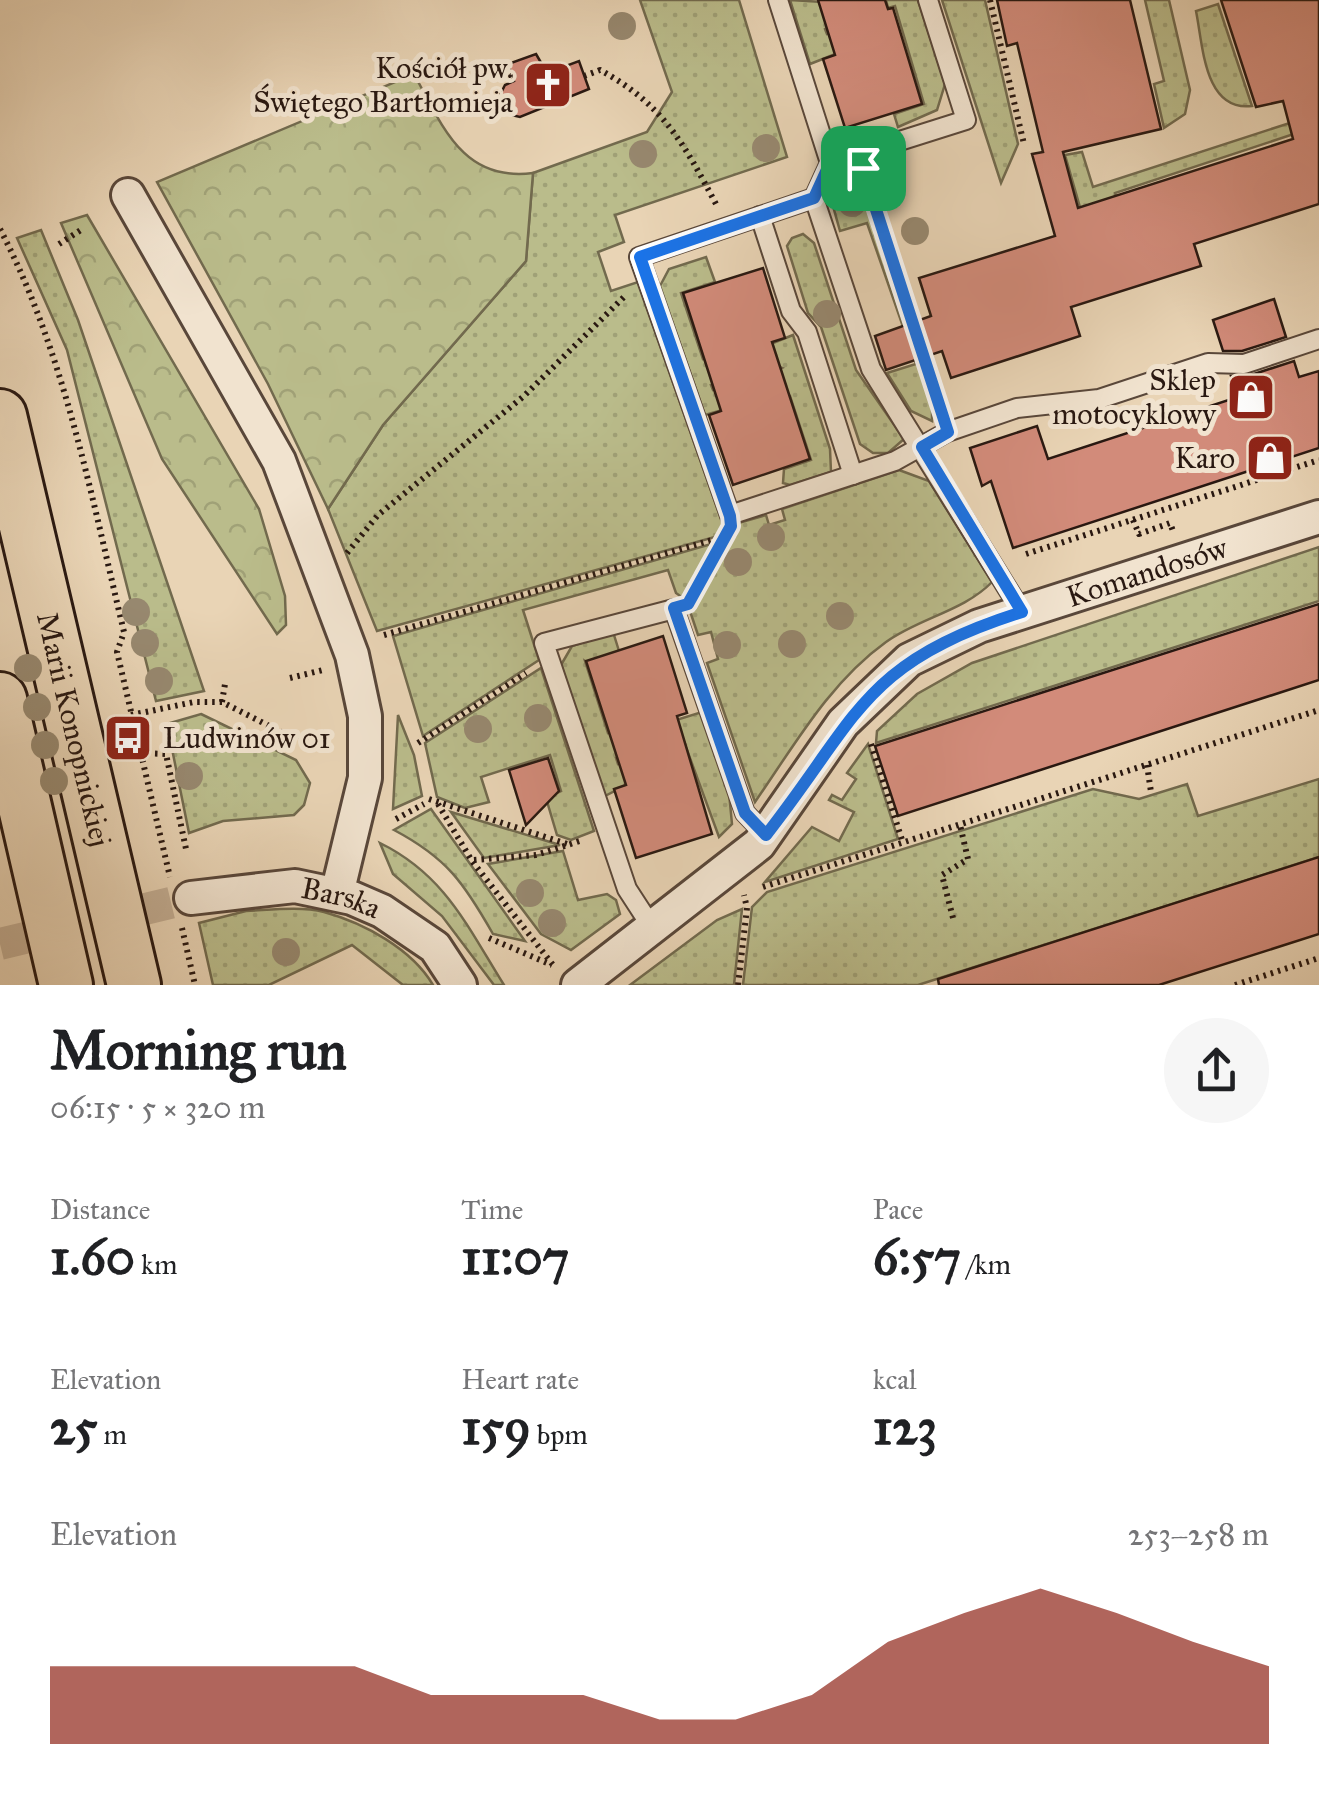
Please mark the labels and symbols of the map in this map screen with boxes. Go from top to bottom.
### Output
place label: Kościół pw. Świętego Bartłomieja [253,50,513,120]
church icon: Kościół pw. Świętego Bartłomieja [522,59,574,111]
pin [821,126,906,211]
place label: Sklep motocyklowy [1052,362,1217,432]
shop icon: Sklep motocyklowy [1225,371,1277,423]
shop icon: Karo [1244,432,1296,484]
place label: Karo [1175,440,1235,476]
street label: Komandosów [1062,529,1233,615]
street label: Marii Konopnickiej [29,609,119,850]
bus stop icon: Ludwinów 01 [102,712,154,764]
place label: Ludwinów 01 [163,720,331,756]
street label: Barska [298,870,387,926]

